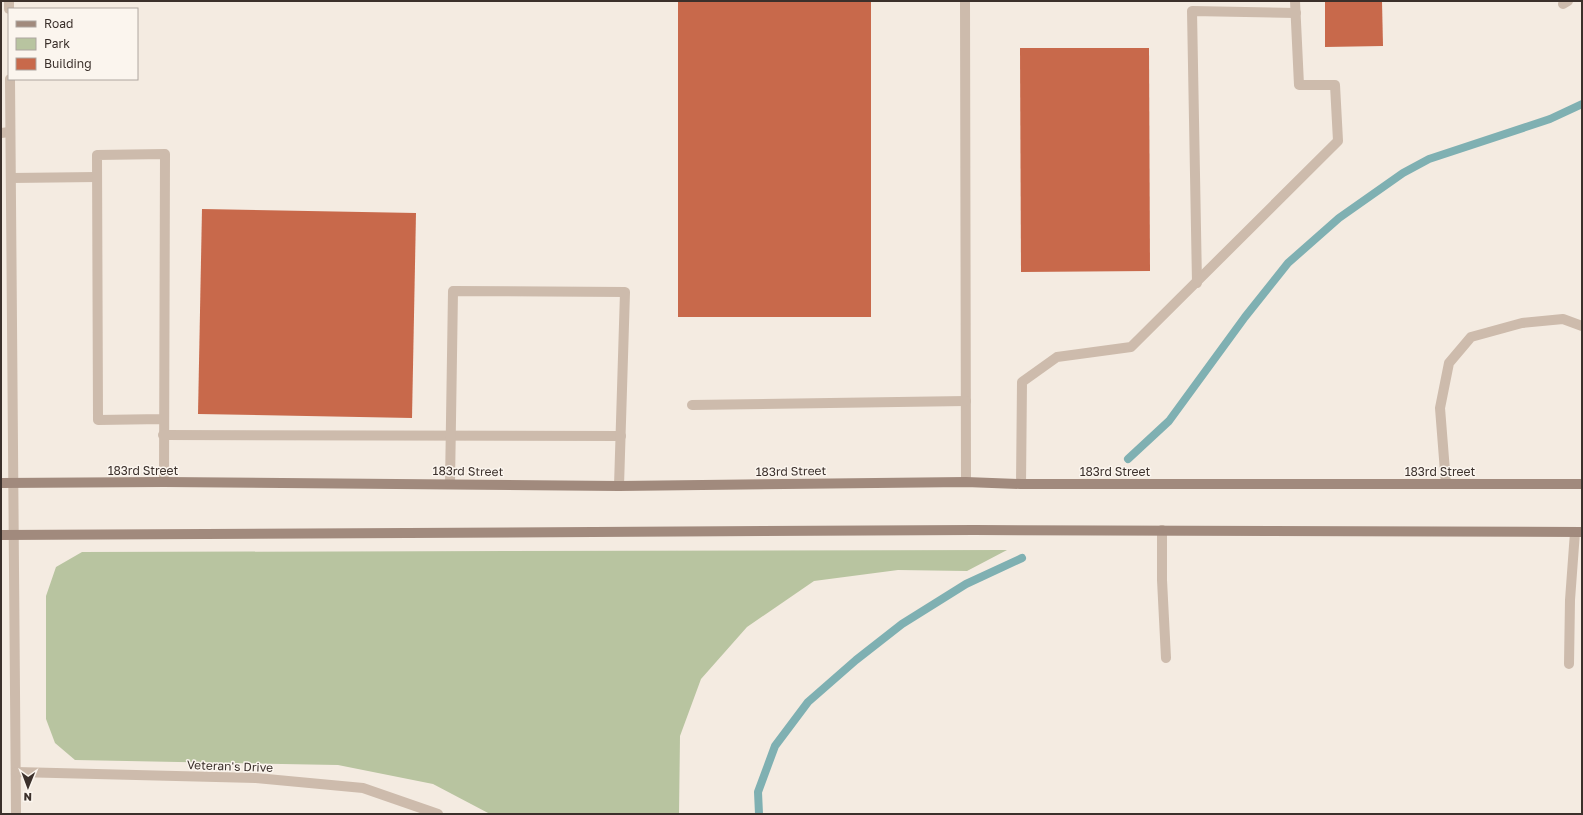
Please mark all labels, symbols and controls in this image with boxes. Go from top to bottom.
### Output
legend [8,8,138,80]
text: Road [44,16,73,31]
text: Park [44,36,70,51]
text: Building [44,56,92,71]
street label: 183rd Street [108,463,179,478]
street label: 183rd Street [433,463,504,479]
street label: 183rd Street [756,463,827,479]
street label: 183rd Street [1080,464,1151,479]
street label: 183rd Street [1405,464,1476,479]
street label: Veteran's Drive [187,757,273,775]
north arrow [8,767,48,807]
text: N [24,791,32,804]

